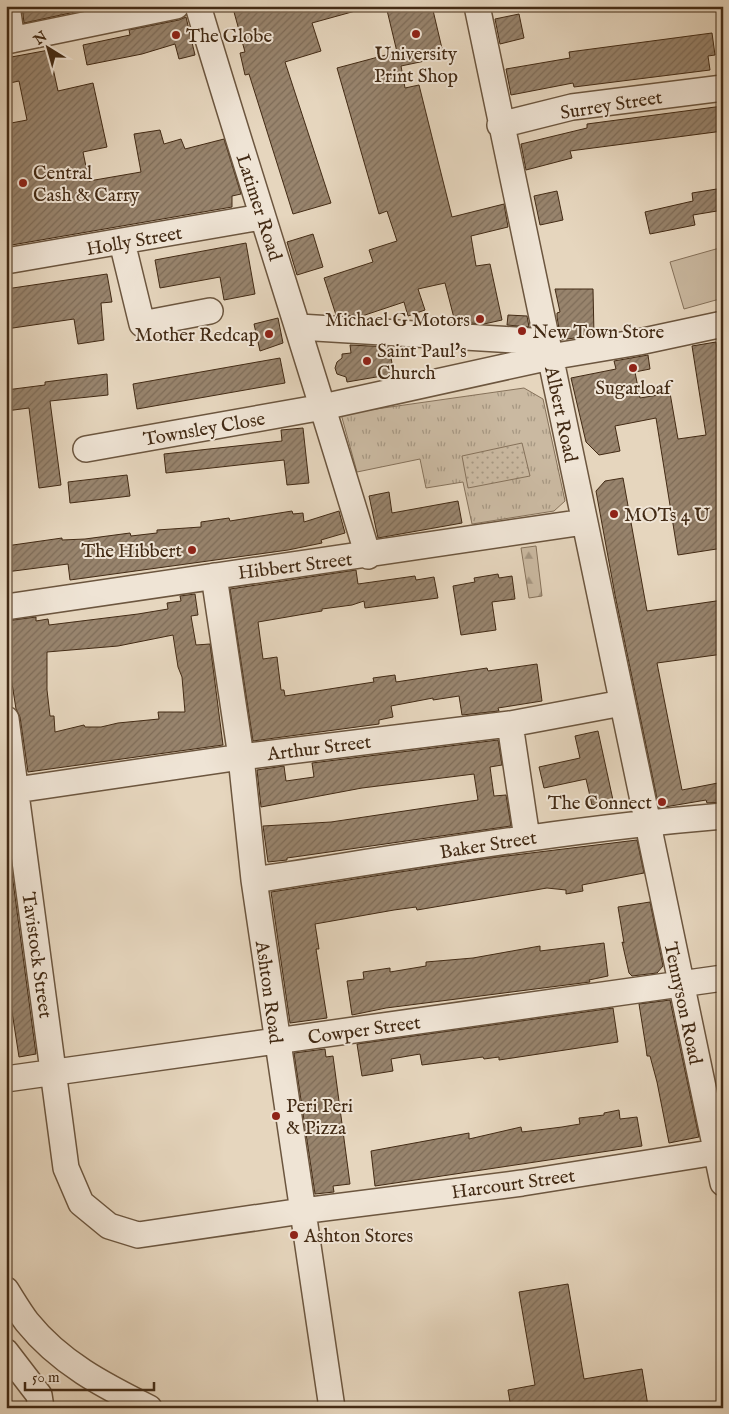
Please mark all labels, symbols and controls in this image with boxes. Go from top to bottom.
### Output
north arrow [22,22,72,72]
place label: The Globe [186,25,272,49]
text: N [30,28,51,50]
marker: University Print Shop [410,28,422,40]
marker: The Globe [170,29,182,41]
place label: University Print Shop [374,43,458,89]
street label: Surrey Street [559,86,665,126]
street label: Latimer Road [230,151,287,265]
place label: Central Cash & Carry [33,162,140,208]
marker: Central Cash & Carry [17,177,29,189]
street label: Holly Street [84,222,185,262]
place label: Michael G Motors [325,309,470,333]
marker: Michael G Motors [474,313,486,325]
place label: New Town Store [532,321,665,345]
place label: Mother Redcap [135,324,259,348]
marker: New Town Store [516,325,528,337]
marker: Mother Redcap [263,328,275,340]
place label: Saint Paul's Church [377,340,467,386]
marker: Saint Paul's Church [361,355,373,367]
marker: Sugarloaf [627,362,639,374]
street label: Albert Road [538,363,582,465]
place label: Sugarloaf [595,377,674,401]
street label: Townsley Close [142,407,267,452]
place label: MOTs 4 U [624,504,711,528]
marker: MOTs 4 U [608,508,620,520]
place label: The Hibbert [81,540,182,564]
marker: The Hibbert [186,544,198,556]
street label: Hibbert Street [237,548,354,586]
street label: Arthur Street [265,731,373,767]
place label: The Connect [548,792,652,816]
marker: The Connect [656,796,668,808]
street label: Baker Street [438,826,539,865]
street label: Tavistock Street [15,891,57,1020]
street label: Ashton Road [249,938,287,1046]
street label: Tennyson Road [657,940,707,1068]
street label: Cowper Street [306,1011,423,1051]
place label: Peri Peri & Pizza [286,1095,353,1141]
marker: Peri Peri & Pizza [270,1110,282,1122]
street label: Harcourt Street [450,1164,577,1206]
place label: Ashton Stores [303,1225,413,1249]
marker: Ashton Stores [288,1229,300,1241]
scale bar [25,1359,154,1391]
text: 50 m [32,1368,60,1387]

